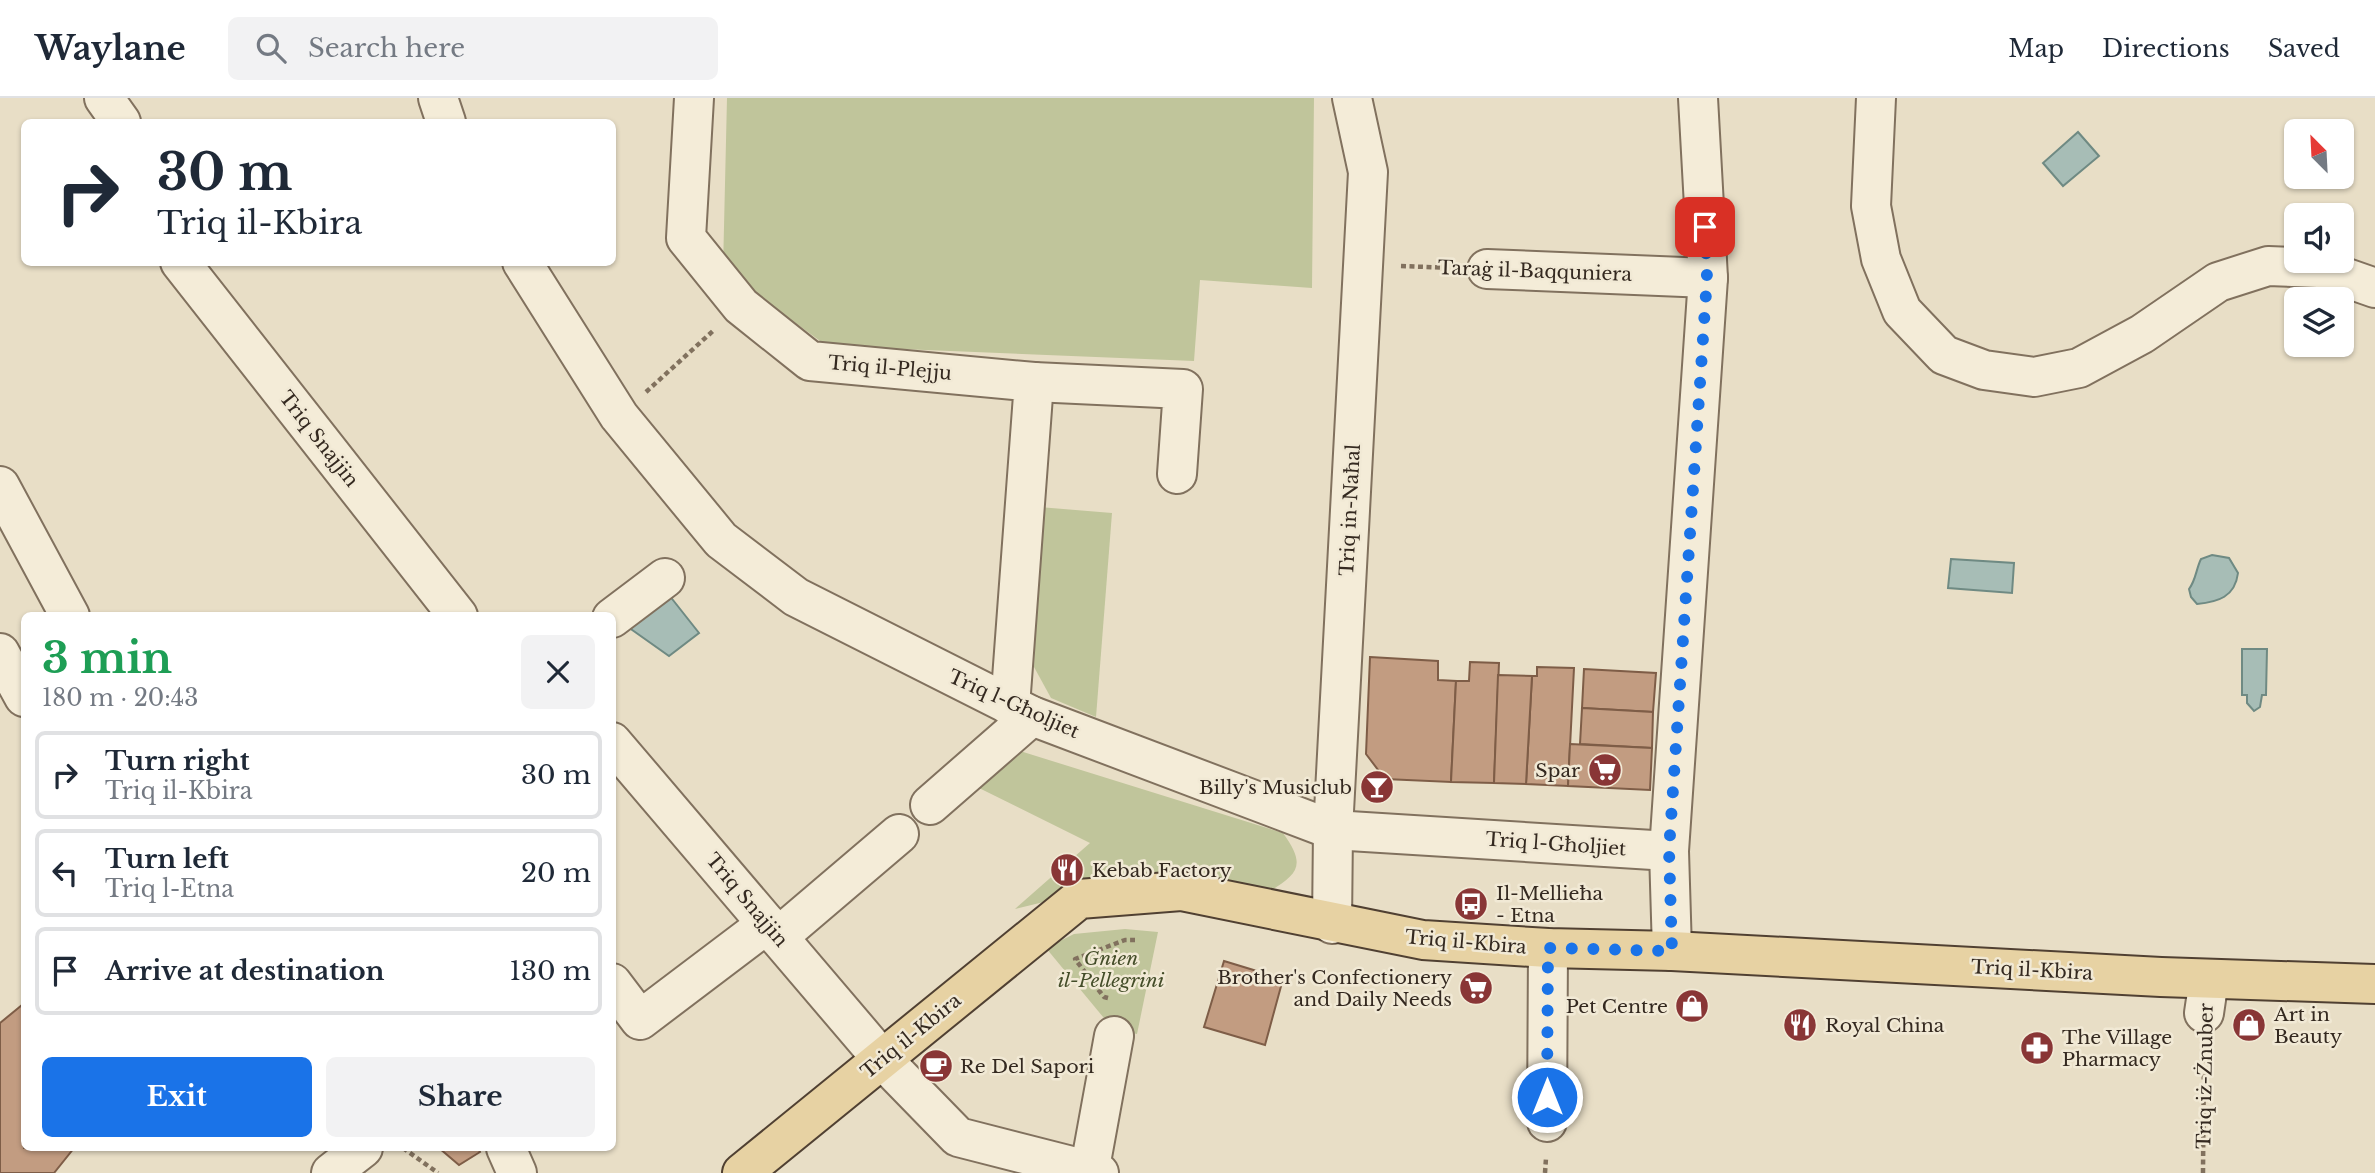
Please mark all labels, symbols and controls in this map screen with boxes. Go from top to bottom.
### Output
search box [228,17,718,80]
text: Waylane [35,28,186,69]
icon: search [252,29,290,67]
text: Search here [308,32,465,64]
text: Map [2008,34,2064,63]
text: Directions [2102,34,2230,63]
text: Saved [2268,34,2340,63]
north arrow [2284,119,2354,189]
map controls [2284,119,2354,357]
text: 30 m [157,142,292,203]
icon: right [42,147,133,238]
pin [1675,197,1735,257]
text: Triq il-Kbira [157,203,362,243]
button: sound [2284,203,2354,273]
icon: arrive [1686,208,1724,246]
street label: Taraġ il-Baqquniera [1438,256,1633,286]
button: layers [2284,287,2354,357]
street label: Triq il-Plejju [827,351,953,385]
street label: Triq Snajjin [274,387,364,491]
street label: Triq in-Naħal [1335,443,1365,577]
text: 3 min [42,632,172,684]
button: close [521,635,595,709]
street label: Triq l-Għoljiet [945,665,1084,743]
text: 180 m · 20:43 [42,684,198,712]
text: Turn right [105,745,250,777]
supermarket icon: Spar [1586,751,1624,789]
icon: right [46,756,84,794]
text: 30 m [521,759,591,791]
place label: Spar [1535,759,1580,782]
bar icon: Billy's Musiclub [1358,768,1396,806]
place label: Billy's Musiclub [1199,776,1352,799]
text: Triq il-Kbira [105,777,252,805]
street label: Triq l-Għoljiet [1485,828,1628,860]
text: Turn left [105,843,229,875]
street label: Triq Snajjin [701,848,793,952]
restaurant icon: Kebab Factory [1048,851,1086,889]
icon: left [46,854,84,892]
text: 20 m [521,857,591,889]
place label: Kebab Factory [1092,859,1232,882]
text: Triq l-Etna [105,875,234,903]
place label: Il-Mellieħa - Etna [1496,882,1604,927]
bus stop icon: Il-Mellieħa - Etna [1452,885,1490,923]
street label: Triq il-Kbira [1404,925,1528,959]
park label: Ġnien il-Pellegrini [1058,946,1165,992]
icon: arrive [46,952,84,990]
text: Arrive at destination [105,955,385,987]
text: 130 m [509,955,591,987]
street label: Triq il-Kbira [1971,955,2094,985]
place label: Brother's Confectionery and Daily Needs [1217,966,1452,1011]
supermarket icon: Brother's Confectionery and Daily Needs [1457,969,1495,1007]
shop icon: Pet Centre [1673,987,1711,1025]
street label: Triq il-Kbira [856,988,966,1083]
place label: Pet Centre [1566,995,1668,1018]
street label: Triq iż-Żnuber [2192,1003,2218,1149]
place label: Art in Beauty [2273,1003,2342,1048]
restaurant icon: Royal China [1781,1006,1819,1044]
shop icon: Art in Beauty [2230,1006,2268,1044]
place label: Royal China [1825,1014,1945,1037]
place label: The Village Pharmacy [2062,1026,2172,1071]
pharmacy icon: The Village Pharmacy [2018,1029,2056,1067]
cafe icon: Re Del Sapori [917,1047,955,1085]
place label: Re Del Sapori [960,1055,1095,1078]
button: Exit [42,1057,312,1137]
button: Share [326,1057,595,1137]
position arrow [1510,1060,1584,1134]

